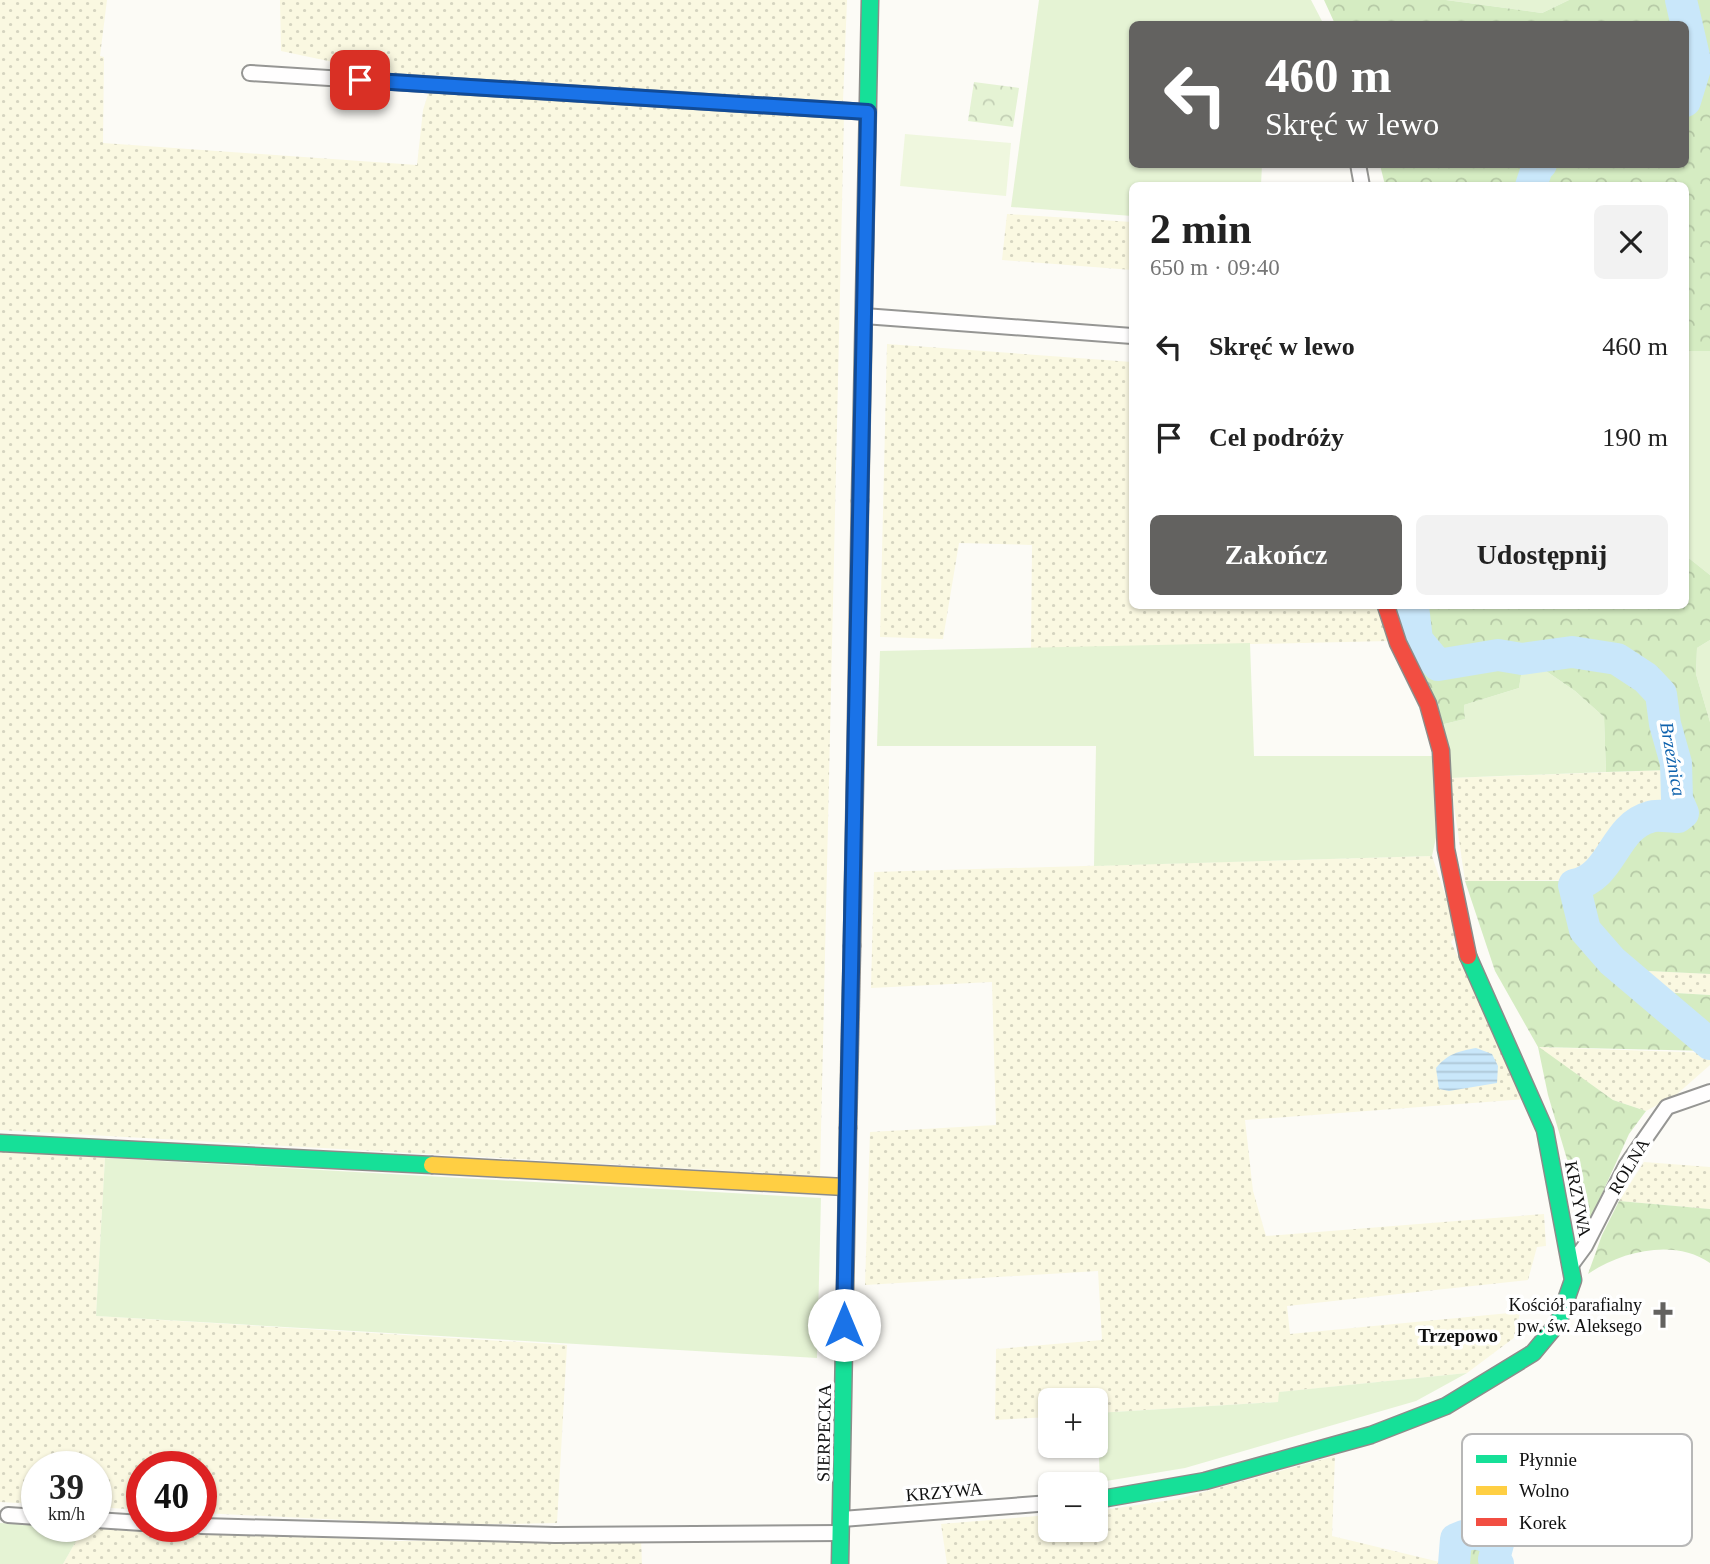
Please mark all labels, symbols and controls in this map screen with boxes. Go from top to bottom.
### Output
text: 460 m [1265,48,1392,103]
icon: left [1150,49,1241,140]
pin [330,50,390,110]
icon: arrive [341,61,379,99]
text: Skręć w lewo [1265,106,1439,142]
button: close [1594,205,1668,279]
text: 2 min [1150,206,1252,252]
text: 650 m · 09:40 [1150,255,1280,280]
icon: left [1150,328,1188,366]
text: Skręć w lewo [1209,332,1355,361]
text: 460 m [1602,332,1668,361]
icon: arrive [1150,419,1188,457]
text: Cel podróży [1209,423,1344,452]
text: 190 m [1602,423,1668,452]
button: Zakończ [1150,515,1402,595]
button: Udostępnij [1416,515,1668,595]
water label: Brzeźnica [1656,720,1690,798]
street label: ROLNA [1604,1134,1654,1198]
street label: KRZYWA [1561,1159,1595,1239]
position arrow [807,1288,881,1362]
place label: Kościół parafialny pw. św. Aleksego [1509,1295,1642,1336]
church icon: Kościół parafialny pw. św. Aleksego [1648,1300,1678,1330]
district label: Trzepowo [1418,1325,1498,1346]
street label: SIERPECKA [813,1384,835,1482]
map controls [1038,1388,1108,1542]
button: + [1038,1388,1108,1458]
legend [1462,1434,1692,1546]
text: Płynnie [1519,1449,1577,1470]
speed limit sign: 40 [126,1451,217,1542]
text: 39 [49,1468,84,1507]
button: − [1038,1472,1108,1542]
street label: KRZYWA [905,1479,983,1505]
text: Wolno [1519,1480,1569,1501]
text: km/h [48,1504,85,1524]
text: Korek [1519,1512,1567,1533]

